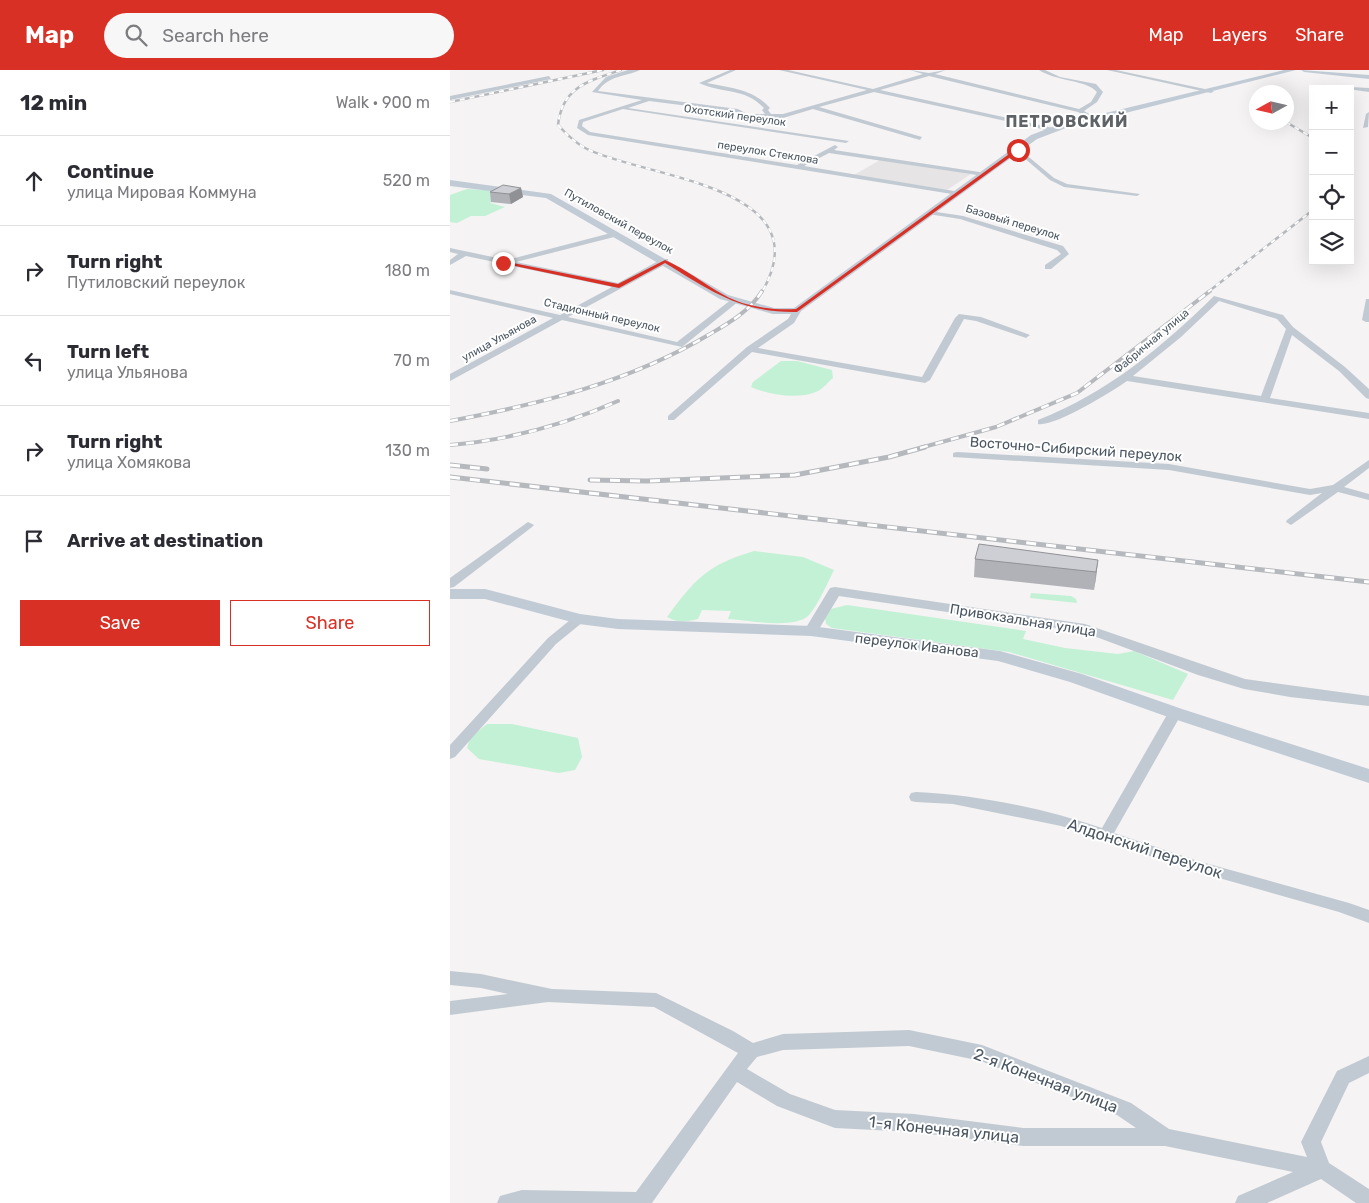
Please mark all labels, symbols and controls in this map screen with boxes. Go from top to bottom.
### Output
search box [104,13,454,58]
text: Map [25,21,74,49]
icon: search [122,21,150,49]
text: Search here [162,24,269,47]
text: Map [1149,24,1184,46]
text: Layers [1212,24,1267,46]
text: Share [1295,24,1344,46]
north arrow [1249,85,1294,130]
map controls [1309,85,1354,265]
button: + [1309,85,1354,130]
text: 12 min [20,90,87,115]
text: Walk · 900 m [336,93,430,112]
street label: Охотский переулок [683,102,787,129]
district label: ПЕТРОВСКИЙ [1005,111,1129,131]
button: − [1309,130,1354,175]
street label: переулок Стеклова [716,138,819,167]
route start [1007,139,1030,162]
text: Continue [67,160,154,183]
icon: ahead [20,167,48,195]
text: 520 m [383,171,430,190]
button: locate [1309,175,1354,220]
text: улица Мировая Коммуна [67,183,257,202]
street label: Путиловский переулок [562,186,676,257]
street label: Базовый переулок [964,202,1062,243]
button: layers [1309,220,1354,265]
text: Turn right [67,250,162,273]
route end [492,252,515,275]
icon: right [20,257,48,285]
text: 180 m [385,261,430,280]
text: Путиловский переулок [67,273,245,292]
street label: Стадионный переулок [543,296,661,335]
street label: Фабричная улица [1111,306,1192,377]
street label: улица Ульянова [460,313,539,364]
text: Turn left [67,340,149,363]
icon: left [20,347,48,375]
text: 70 m [393,351,430,370]
text: улица Ульянова [67,363,188,382]
text: Turn right [67,430,162,453]
street label: Восточно-Сибирский переулок [969,434,1183,465]
icon: right [20,437,48,465]
text: 130 m [385,441,430,460]
text: улица Хомякова [67,453,191,472]
icon: arrive [20,527,48,555]
text: Arrive at destination [67,529,263,552]
button: Save [20,600,220,646]
button: Share [230,600,430,646]
street label: Привокзальная улица [949,601,1097,640]
street label: переулок Иванова [854,629,980,662]
street label: Алдонский переулок [1065,815,1225,883]
street label: 2-я Конечная улица [971,1044,1121,1117]
street label: 1-я Конечная улица [868,1112,1020,1147]

